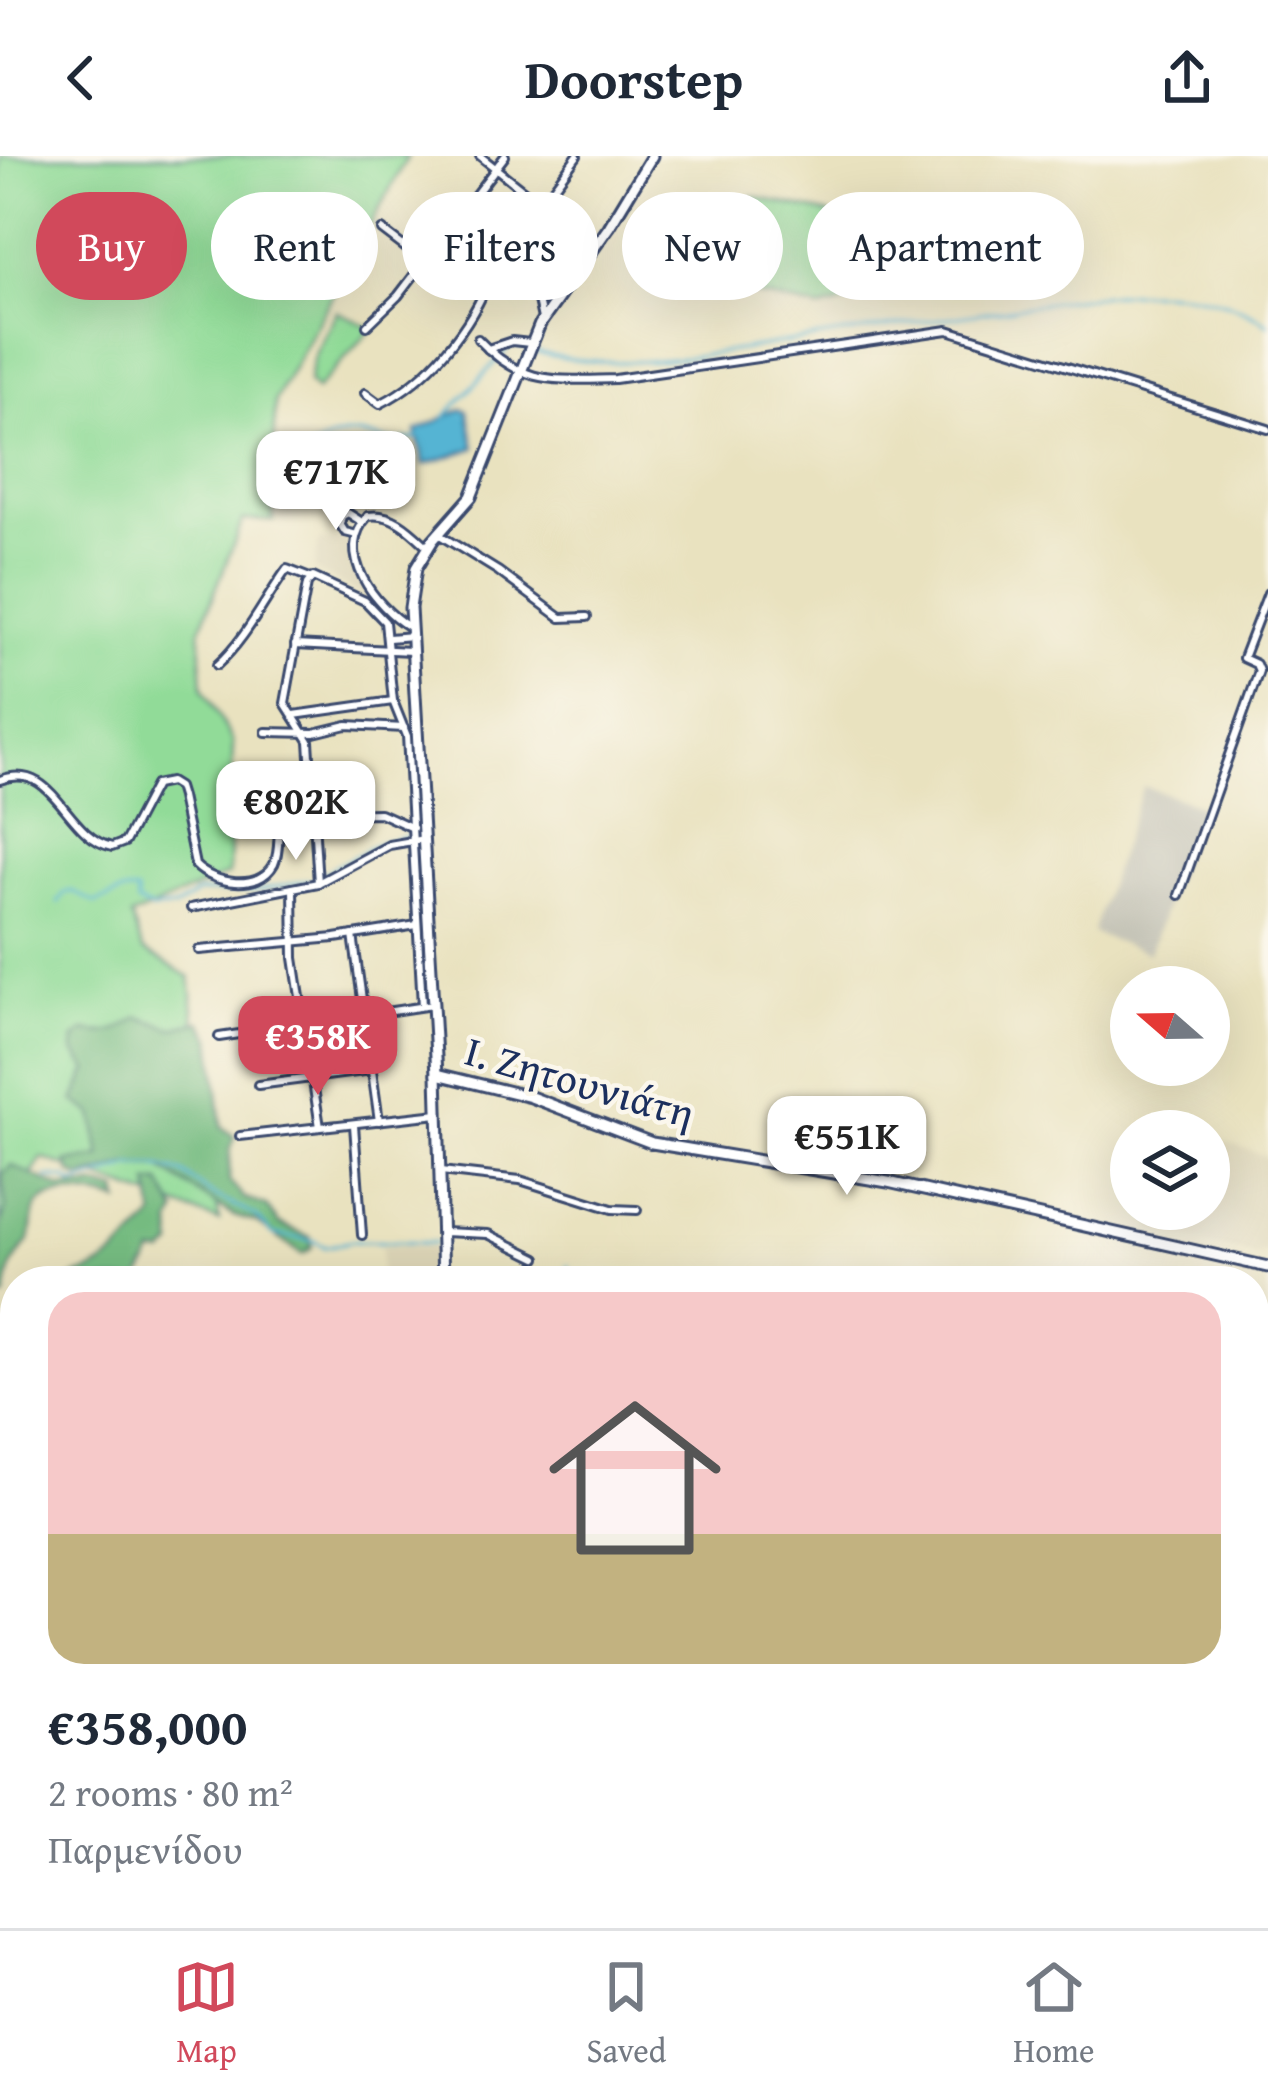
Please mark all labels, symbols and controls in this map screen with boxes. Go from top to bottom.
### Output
text: Doorstep [525,39,743,118]
icon: back [48,45,114,111]
icon: share [1154,45,1220,111]
chip: Buy [36,192,187,300]
chip: Rent [211,192,378,300]
chip: Filters [402,192,598,300]
chip: New [622,192,783,300]
chip: Apartment [807,192,1084,300]
pin: €717K [252,431,420,533]
text: €717K [283,441,389,498]
pin: €802K [212,761,380,863]
text: €802K [243,771,349,828]
north arrow [1110,966,1230,1086]
map controls [1110,966,1230,1230]
pin: €358K [234,996,402,1098]
text: €358K [265,1006,371,1063]
street label: Ι. Ζητουνιάτη [458,1019,702,1143]
pin: €551K [763,1096,931,1198]
text: €551K [794,1106,900,1163]
button: layers [1110,1110,1230,1230]
icon: home [527,1370,743,1586]
text: €358,000 [48,1688,247,1763]
text: 2 rooms · 80 m² [48,1763,293,1820]
text: Παρμενίδου [48,1820,243,1877]
tab: Map [173,1954,239,2074]
tab: Saved [586,1954,666,2074]
tab: Home [1013,1954,1095,2074]

